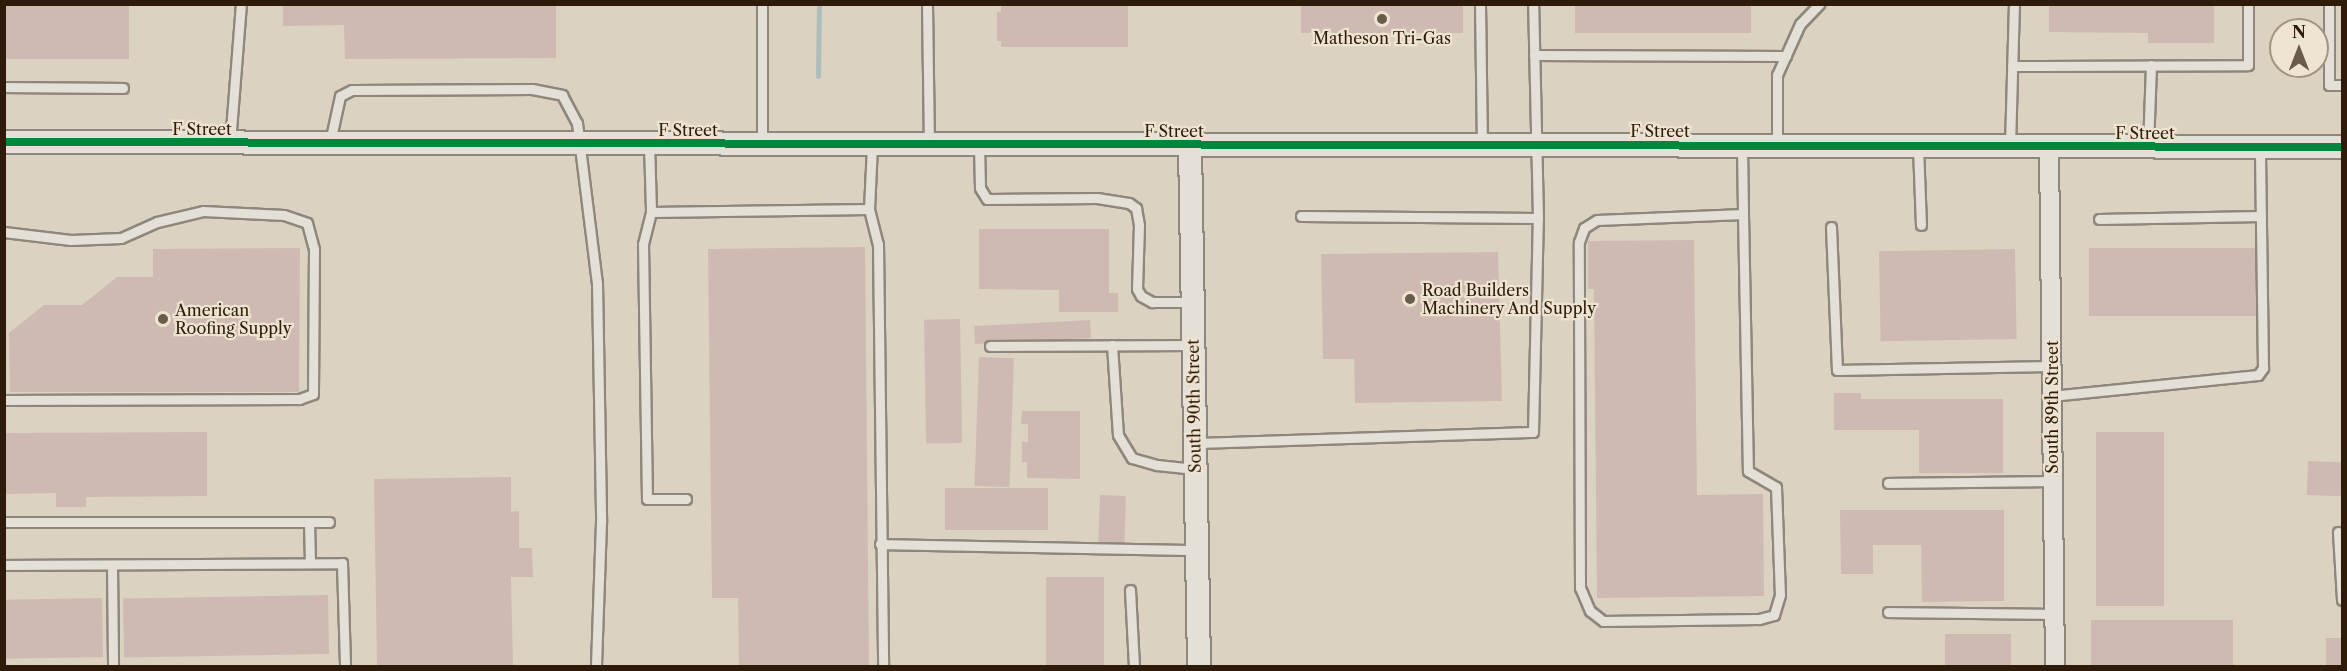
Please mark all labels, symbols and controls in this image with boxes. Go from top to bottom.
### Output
marker: Matheson Tri-Gas [1375,12,1389,26]
north arrow [2269,18,2329,78]
text: N [2292,22,2306,42]
place label: Matheson Tri-Gas [1313,28,1451,48]
street label: F Street [172,119,232,139]
street label: F Street [658,120,718,140]
street label: F Street [1144,121,1204,141]
street label: F Street [1630,121,1690,141]
street label: F Street [2115,123,2175,143]
place label: Road Builders Machinery And Supply [1422,280,1597,318]
marker: Road Builders Machinery And Supply [1403,292,1417,306]
place label: American Roofing Supply [175,300,292,338]
marker: American Roofing Supply [156,312,170,326]
street label: South 90th Street [1183,339,1205,473]
street label: South 89th Street [2042,340,2062,474]

